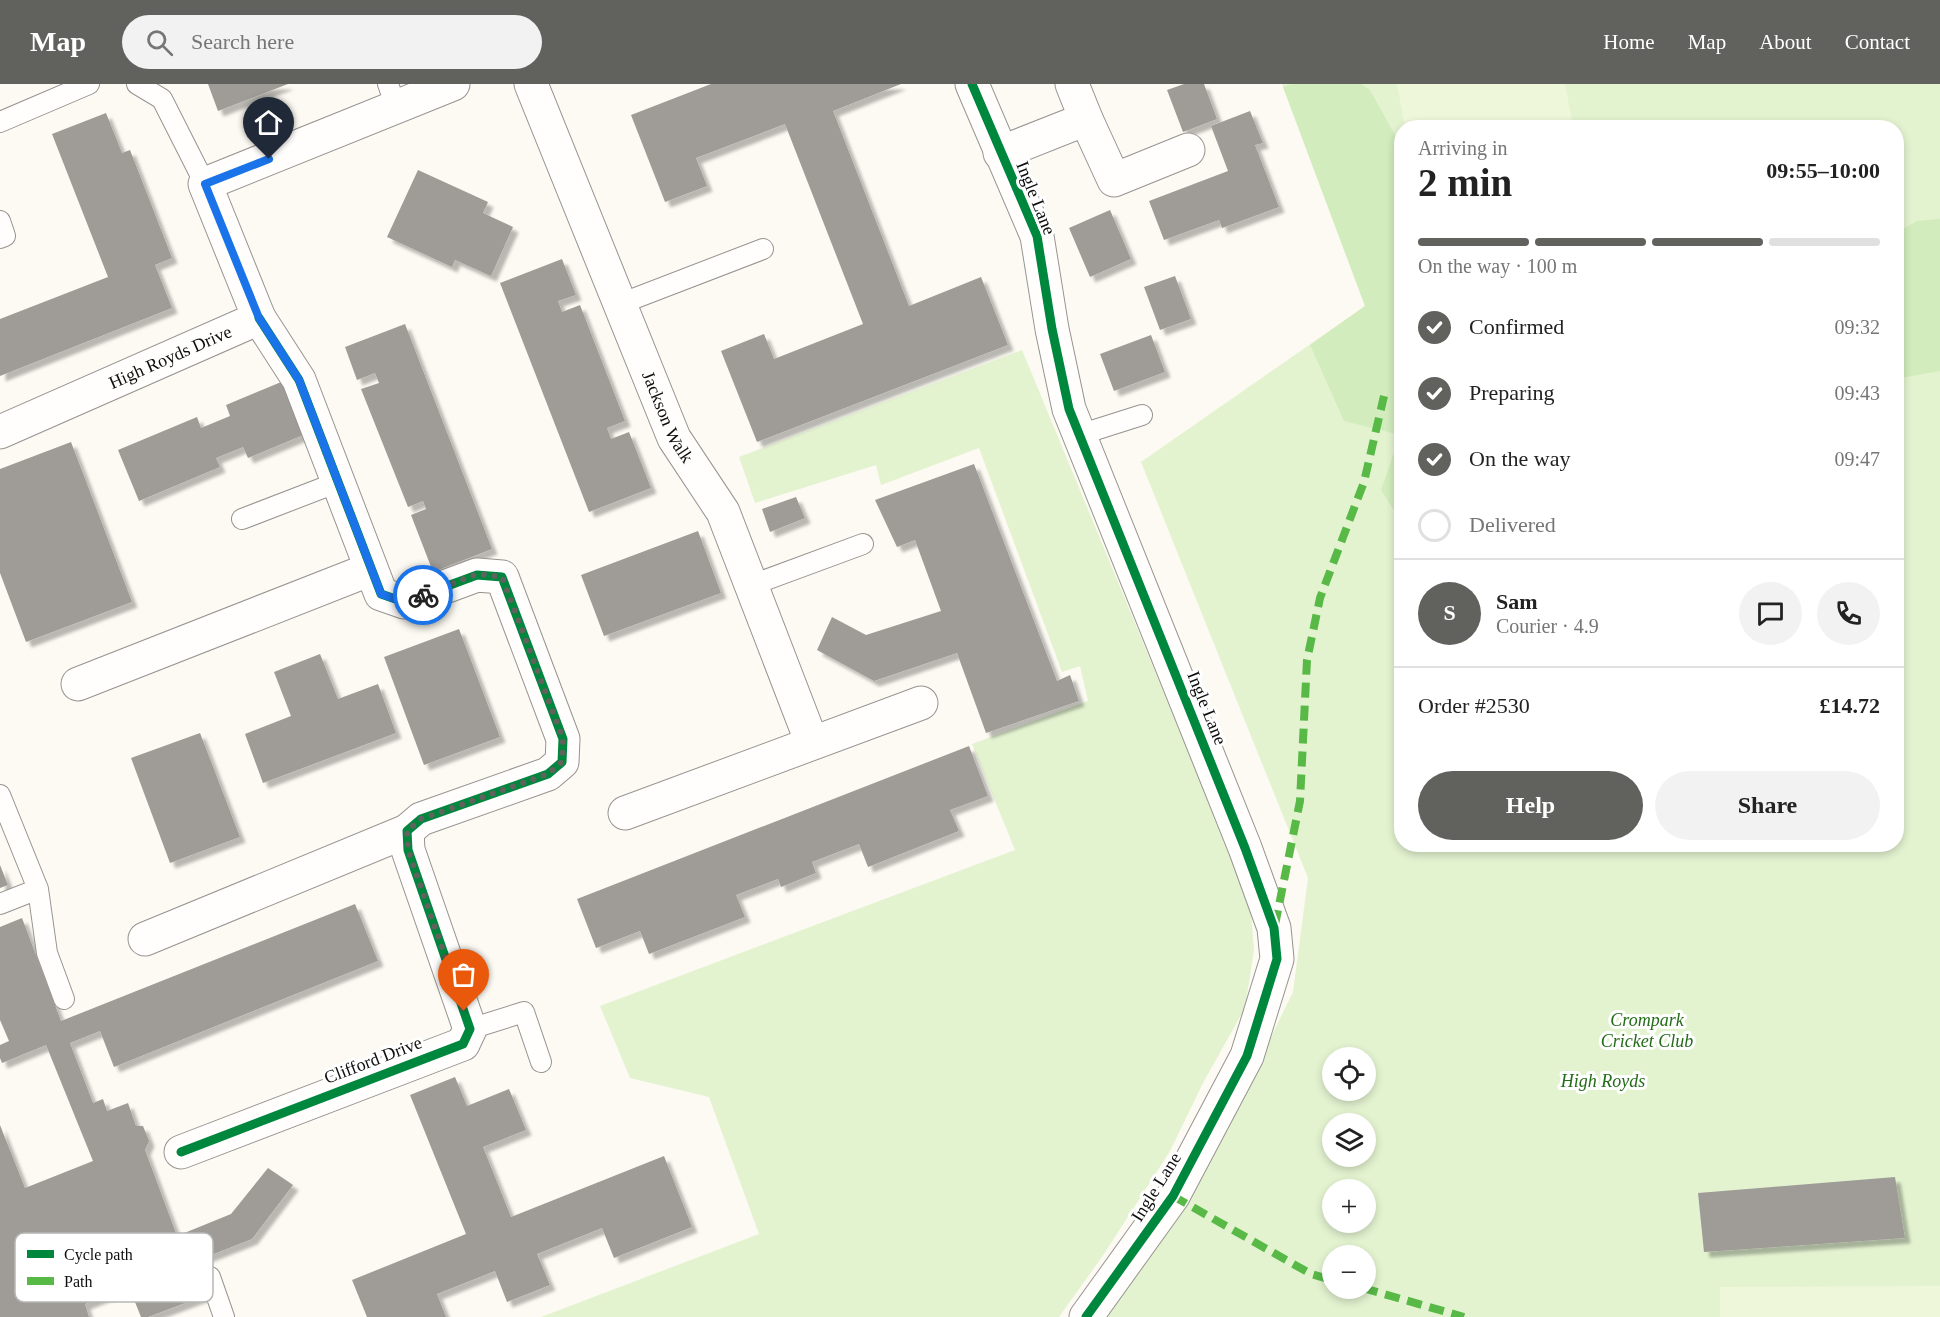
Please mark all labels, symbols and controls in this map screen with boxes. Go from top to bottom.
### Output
search box [122,15,542,69]
text: Map [30,26,86,57]
icon: search [143,26,176,59]
text: Search here [191,29,294,54]
text: Home [1603,30,1655,54]
text: Map [1688,30,1726,54]
text: About [1759,30,1812,54]
text: Contact [1845,30,1910,54]
pin [243,97,294,159]
icon: home [252,106,285,139]
text: Arriving in [1418,137,1507,159]
street label: Ingle Lane [1012,158,1060,238]
text: 09:55–10:00 [1766,158,1880,183]
text: 2 min [1418,161,1512,204]
text: On the way · 100 m [1418,255,1577,277]
icon: check [1418,311,1451,344]
text: Confirmed [1469,314,1564,339]
text: 09:32 [1834,316,1880,338]
street label: High Royds Drive [106,321,235,393]
street label: Jackson Walk [638,368,698,467]
icon: check [1418,377,1451,410]
text: Preparing [1469,380,1555,405]
text: 09:43 [1834,382,1880,404]
icon: check [1418,443,1451,476]
text: On the way [1469,446,1570,471]
text: 09:47 [1834,448,1880,470]
text: Delivered [1469,512,1556,537]
courier [393,565,453,625]
icon: bike [407,579,440,612]
button: chat [1739,582,1802,645]
button: phone [1817,582,1880,645]
text: Sam [1496,589,1538,614]
text: S [1443,600,1456,625]
text: Courier · 4.9 [1496,615,1599,637]
street label: Ingle Lane [1183,668,1231,748]
text: Order #2530 [1418,693,1530,718]
text: £14.72 [1820,693,1880,718]
button: Help [1418,771,1643,840]
button: Share [1655,771,1880,840]
pin [438,949,489,1011]
icon: bag [447,958,480,991]
park label: Crompark Cricket Club [1601,1010,1693,1051]
street label: Clifford Drive [321,1032,425,1088]
map controls [1322,1047,1376,1299]
button: locate [1322,1047,1376,1101]
park label: High Royds [1560,1071,1645,1091]
button: layers [1322,1113,1376,1167]
street label: Ingle Lane [1127,1149,1185,1225]
button: + [1322,1179,1376,1233]
legend [15,1233,213,1302]
button: − [1322,1245,1376,1299]
text: Cycle path [64,1246,133,1264]
text: Path [64,1273,92,1290]

